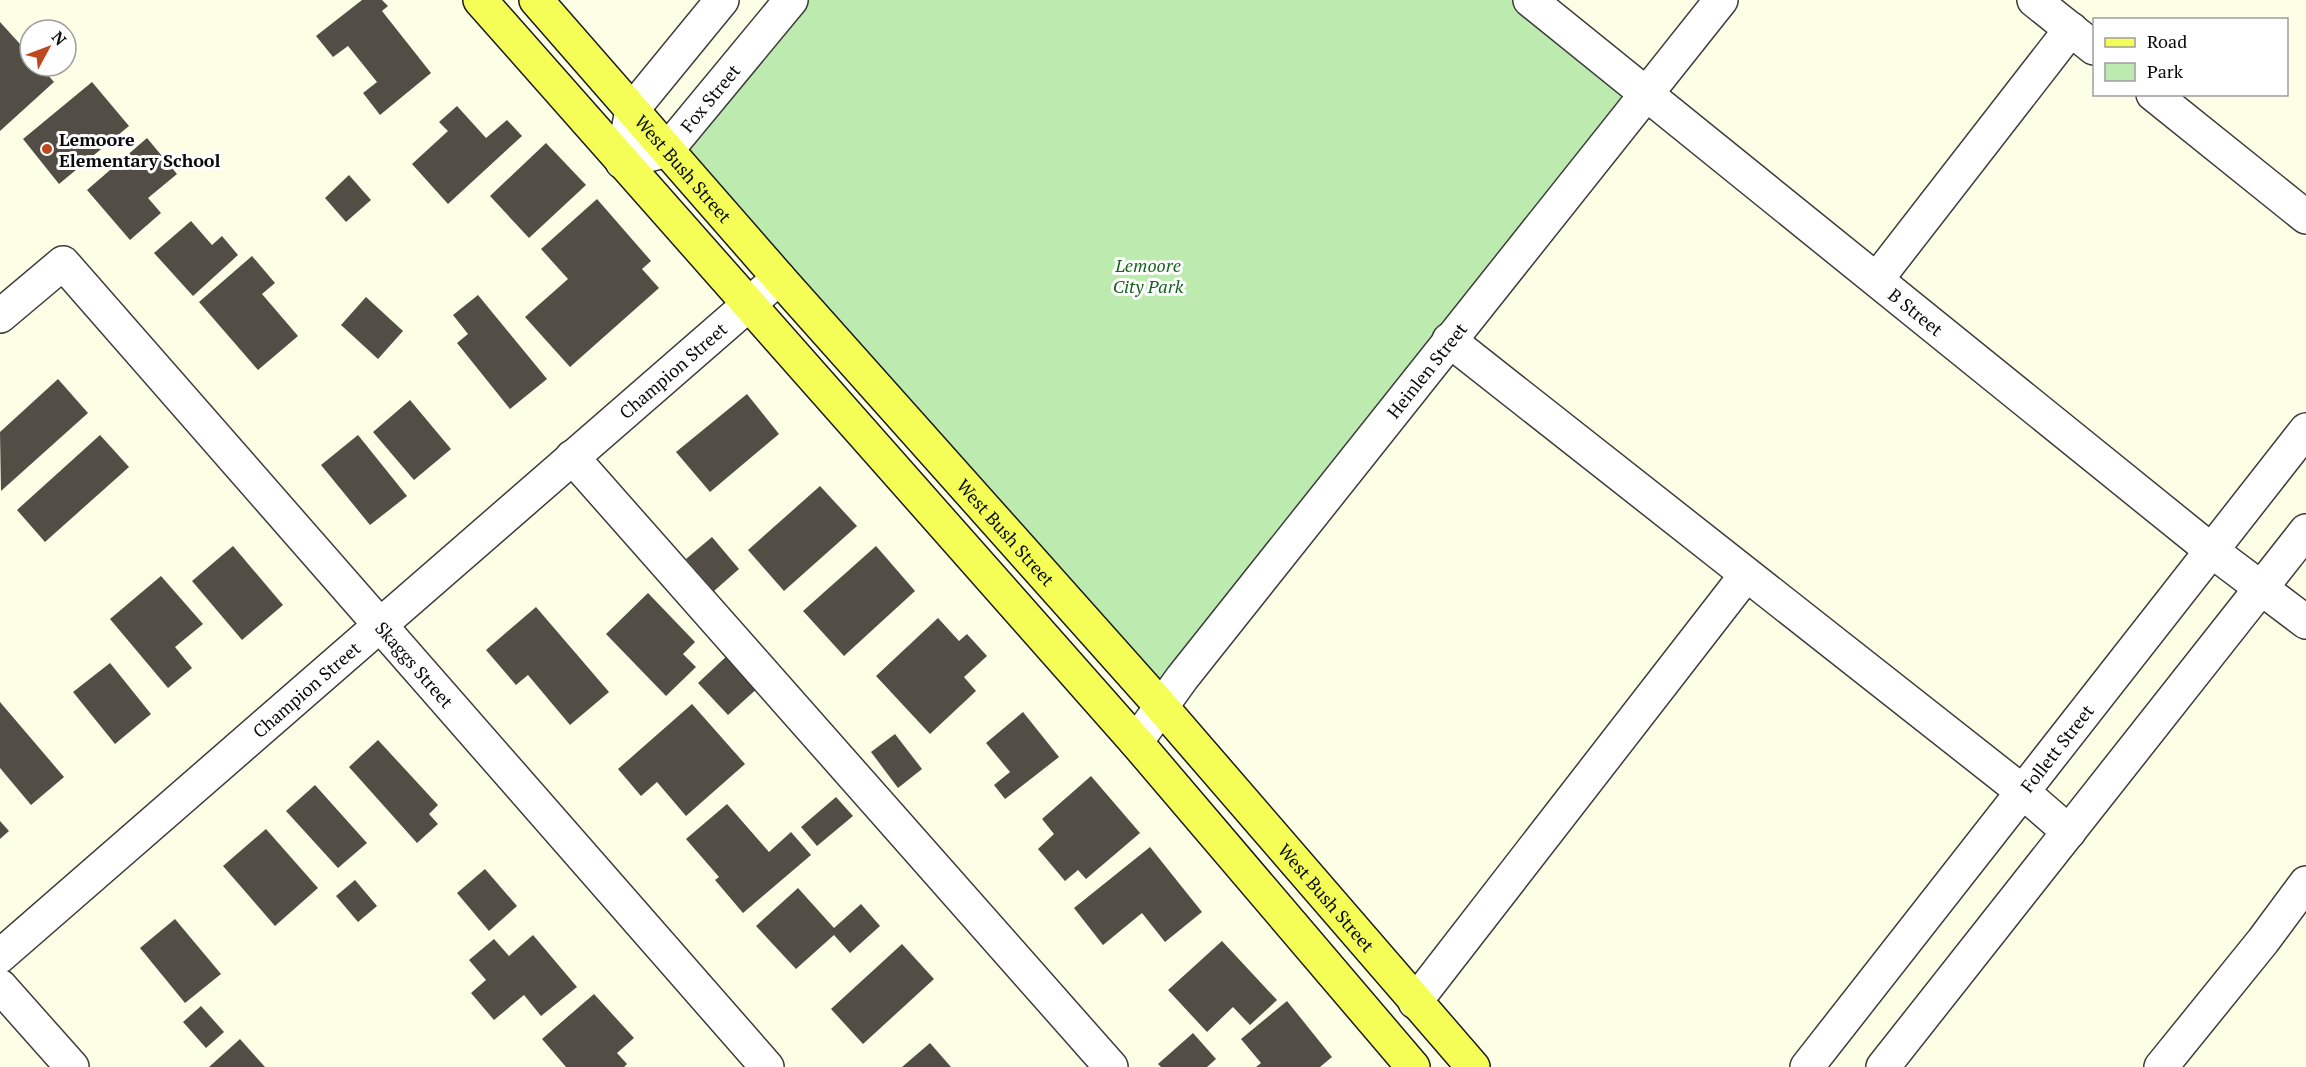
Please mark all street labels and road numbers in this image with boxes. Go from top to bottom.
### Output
street label: Fox Street [675,59,745,137]
street label: West Bush Street [630,110,737,228]
street label: B Street [1884,282,1948,341]
street label: Champion Street [614,317,732,424]
street label: Heinlen Street [1381,317,1472,423]
street label: West Bush Street [952,474,1060,591]
street label: Skaggs Street [370,616,459,713]
street label: Champion Street [247,636,365,743]
street label: Follett Street [2015,699,2099,797]
street label: West Bush Street [1273,838,1380,957]

